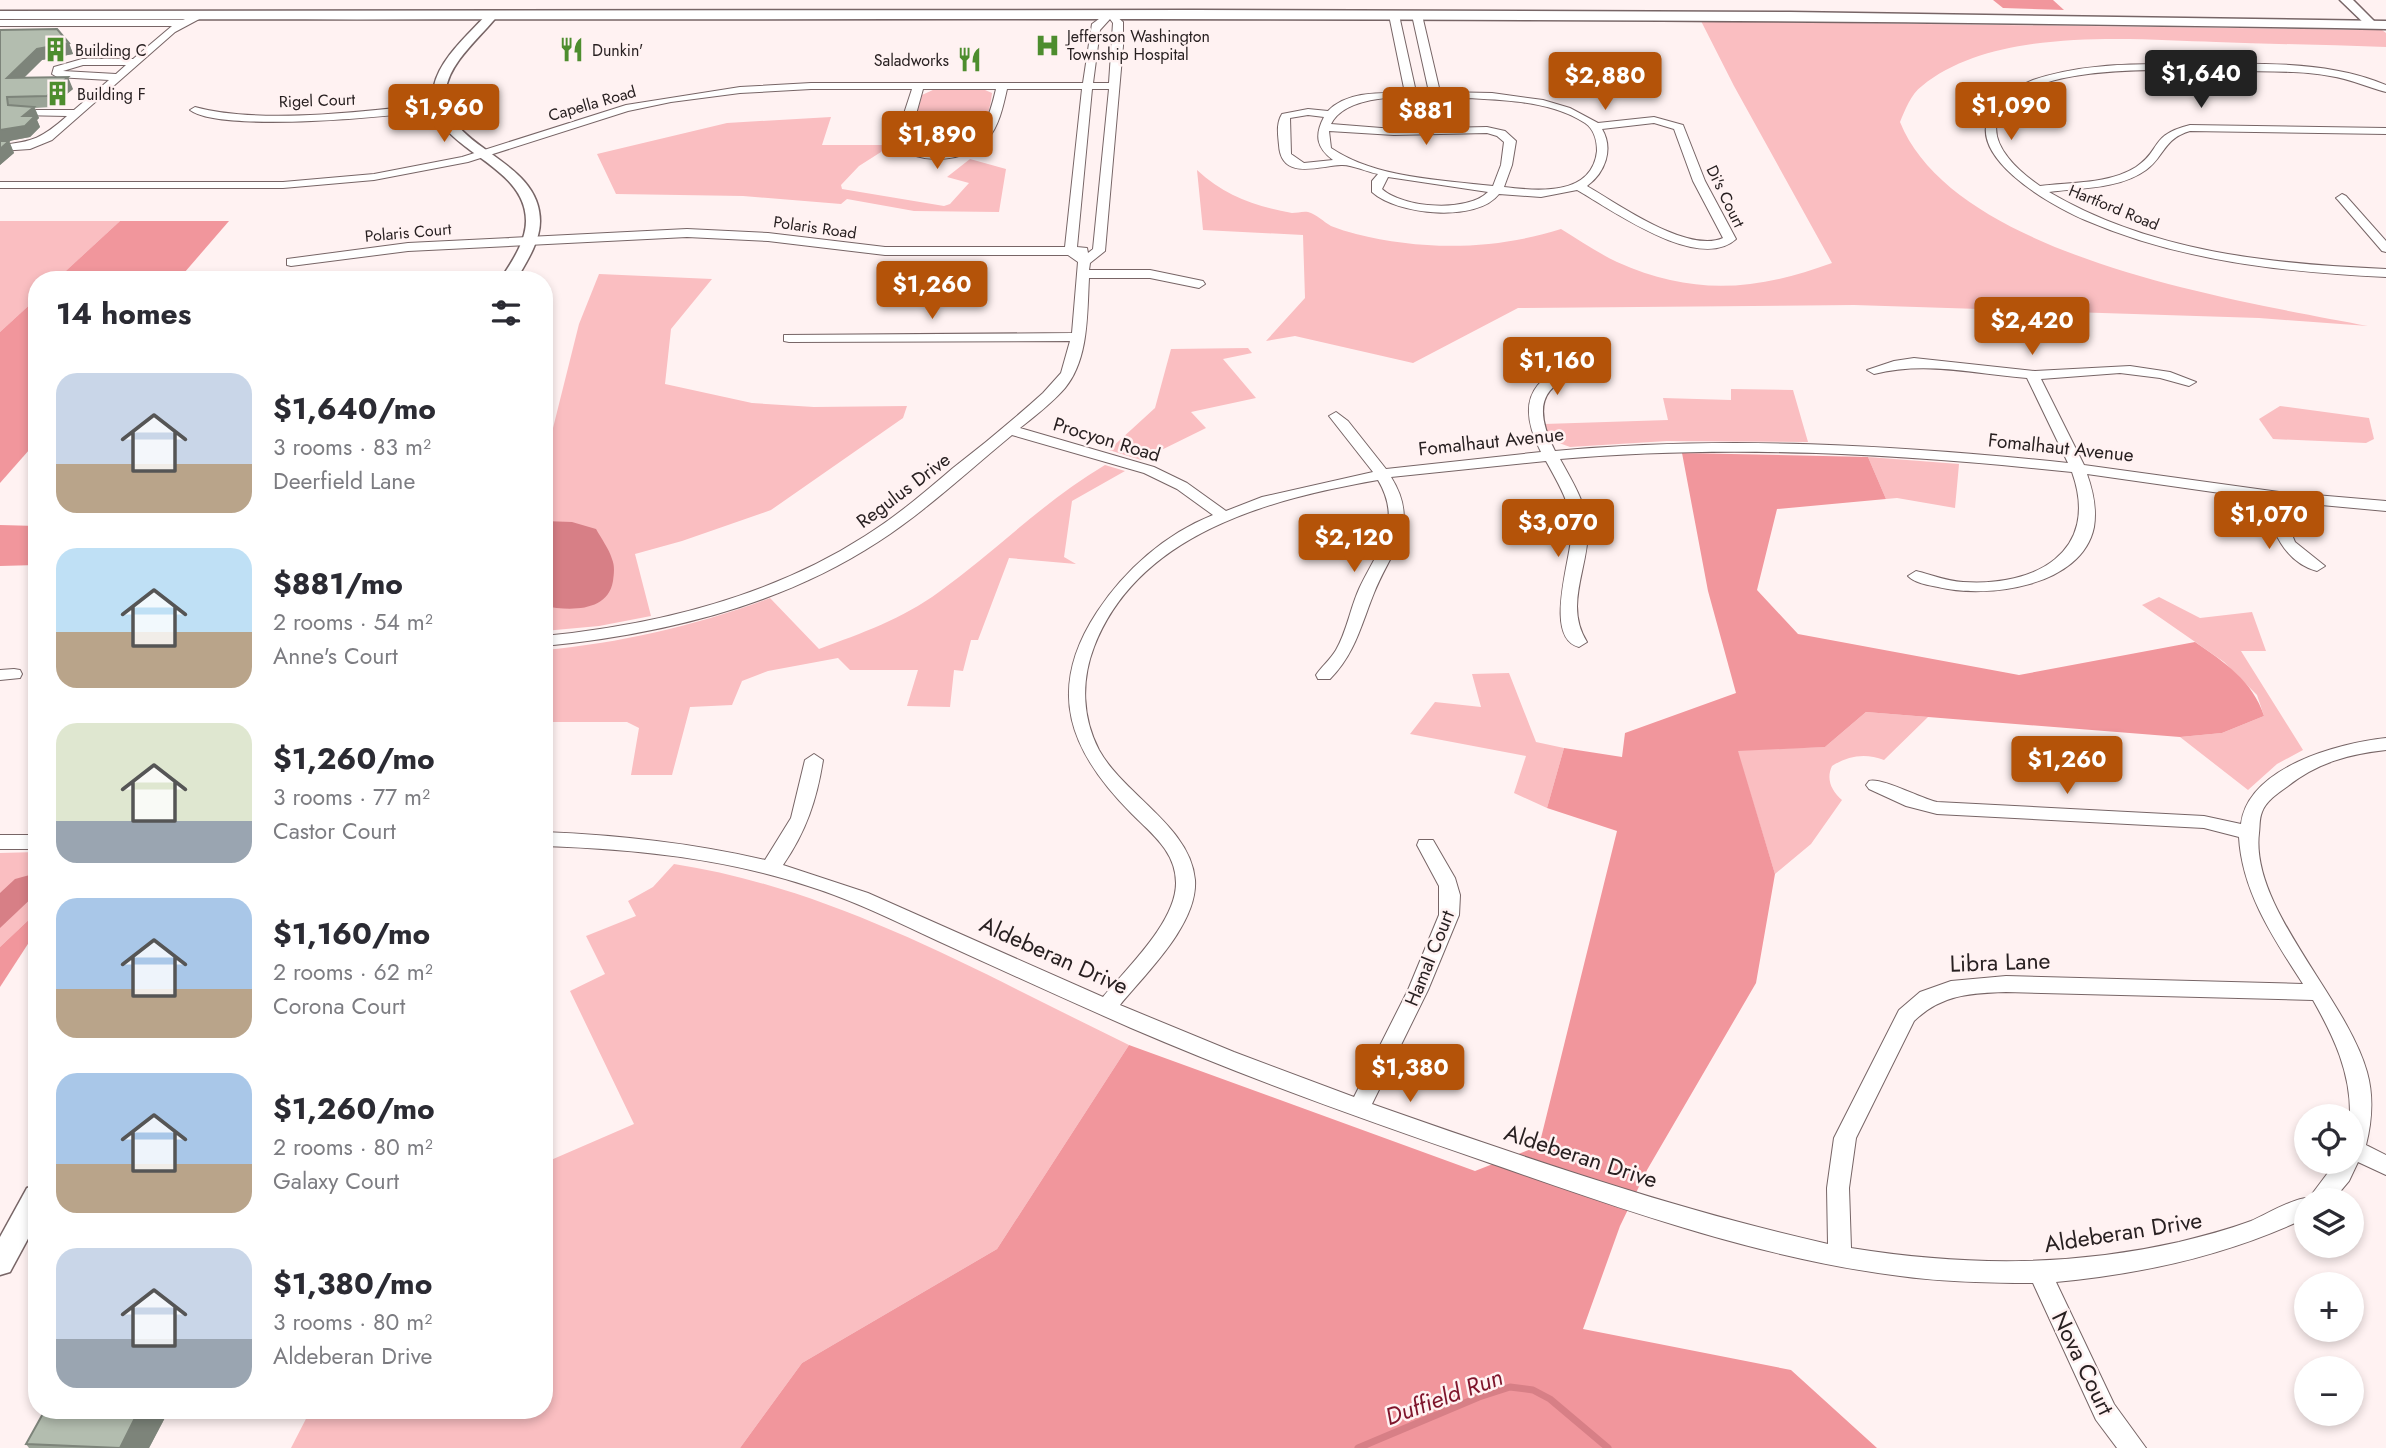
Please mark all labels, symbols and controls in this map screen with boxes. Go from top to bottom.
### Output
place label: Jefferson Washington Township Hospital [1065,25,1210,66]
hospital icon: Jefferson Washington Township Hospital [1033,31,1061,59]
building icon: Building C [41,36,69,64]
restaurant icon: Dunkin' [558,36,586,64]
place label: Building C [75,39,147,62]
place label: Dunkin' [592,39,643,62]
restaurant icon: Saladworks [955,46,983,74]
place label: Saladworks [874,49,949,72]
pin: $1,640 [2144,50,2258,110]
pin: $2,880 [1548,52,1662,112]
text: $1,640 [2161,56,2241,90]
text: $2,880 [1565,58,1645,92]
building icon: Building F [43,80,71,108]
street label: Capella Road [546,80,639,127]
pin: $1,090 [1954,82,2068,142]
place label: Building F [77,83,146,106]
pin: $1,960 [387,85,501,144]
street label: Rigel Court [278,88,356,113]
pin: $881 [1385,88,1467,147]
text: $1,090 [1971,88,2051,122]
text: $1,960 [404,90,484,124]
text: $881 [1399,93,1453,127]
pin: $1,890 [880,111,994,171]
text: $1,890 [898,117,976,151]
street label: Di's Court [1701,161,1751,231]
street label: Hartford Road [2065,179,2162,236]
street label: Polaris Road [772,210,858,245]
street label: Polaris Court [364,217,452,248]
pin: $1,260 [875,262,989,321]
text: $1,260 [892,267,972,301]
text: 14 homes [56,292,191,335]
icon: filters [487,294,525,332]
pin: $2,420 [1975,298,2089,357]
text: $2,420 [1990,303,2074,337]
pin: $1,160 [1500,338,1614,397]
text: $1,160 [1519,343,1595,377]
text: $1,640/mo [273,387,436,430]
icon: home [112,401,196,485]
street label: Procyon Road [1050,410,1164,469]
street label: Fomalhaut Avenue [1417,420,1565,463]
street label: Fomalhaut Avenue [1987,426,2135,469]
text: 3 rooms · 83 m² [273,430,431,464]
street label: Regulus Drive [851,446,956,535]
text: Deerfield Lane [273,464,415,498]
pin: $1,070 [2212,491,2326,551]
text: $1,070 [2230,497,2308,531]
pin: $3,070 [1501,500,1615,559]
text: $3,070 [1518,505,1598,539]
pin: $2,120 [1297,514,1411,574]
text: $2,120 [1315,520,1393,554]
text: $881/mo [273,562,403,605]
icon: home [112,576,196,660]
text: 2 rooms · 54 m² [273,605,433,639]
text: Anne's Court [273,639,398,673]
pin: $1,260 [2010,736,2124,796]
text: $1,260/mo [273,737,435,780]
text: $1,260 [2027,742,2107,776]
icon: home [112,751,196,835]
text: 3 rooms · 77 m² [273,780,430,814]
text: Castor Court [273,814,396,848]
street label: Hamal Court [1398,906,1461,1010]
street label: Aldeberan Drive [974,907,1134,1003]
text: $1,160/mo [273,912,430,955]
icon: home [112,926,196,1010]
street label: Libra Lane [1949,943,2051,981]
text: 2 rooms · 62 m² [273,955,433,989]
text: Corona Court [273,989,405,1023]
pin: $1,380 [1353,1044,1467,1104]
text: $1,380 [1371,1050,1449,1084]
text: $1,260/mo [273,1087,435,1130]
icon: home [112,1101,196,1185]
map controls [2294,1104,2364,1426]
button: locate [2294,1104,2364,1174]
street label: Aldeberan Drive [1500,1115,1662,1197]
text: 2 rooms · 80 m² [273,1130,433,1164]
text: Galaxy Court [273,1164,399,1198]
button: layers [2294,1188,2364,1258]
street label: Aldeberan Drive [2042,1203,2205,1261]
text: $1,380/mo [273,1262,432,1305]
button: + [2294,1272,2364,1342]
icon: home [112,1276,196,1360]
text: 3 rooms · 80 m² [273,1305,432,1339]
street label: Nova Court [2043,1305,2123,1421]
text: Aldeberan Drive [273,1339,432,1373]
button: − [2294,1356,2364,1426]
water label: Duffield Run [1380,1359,1507,1434]

